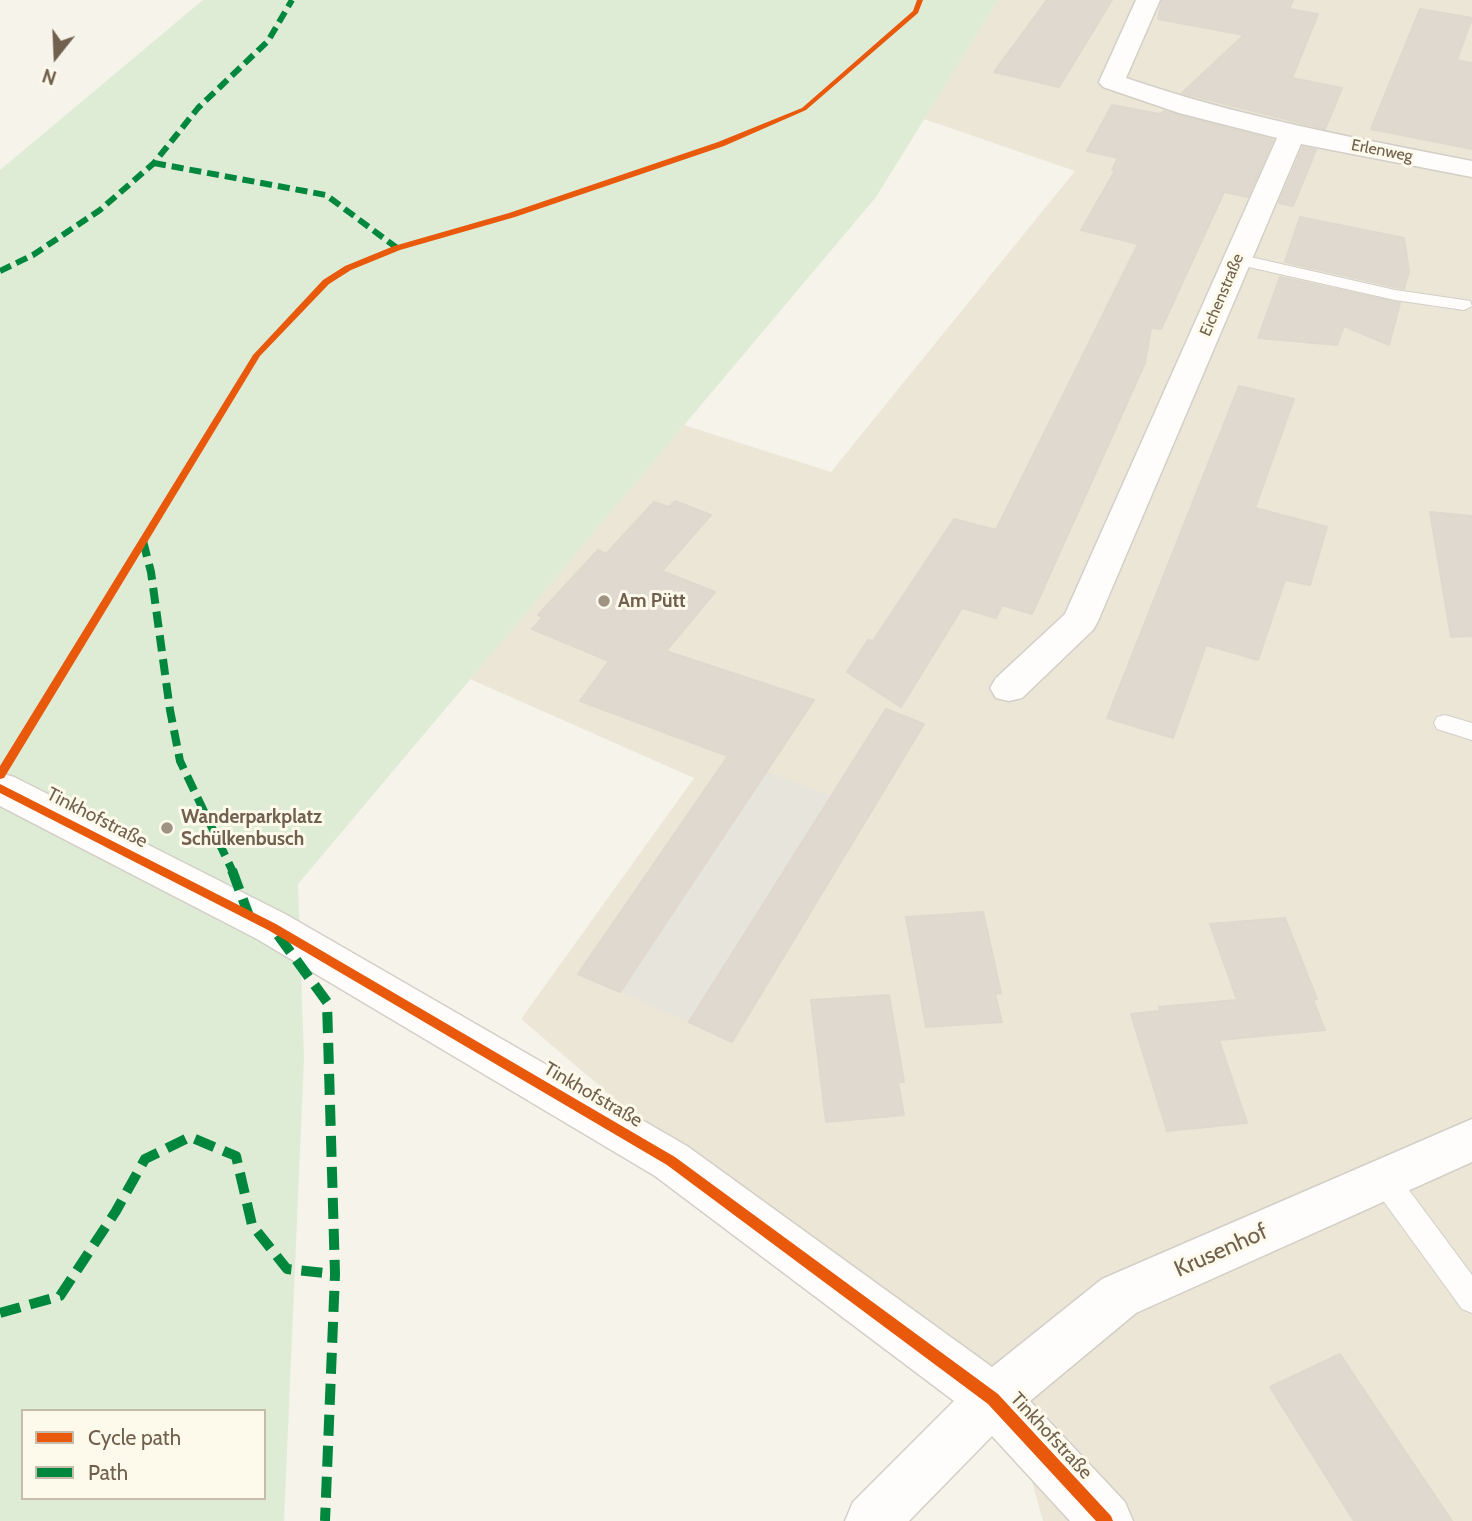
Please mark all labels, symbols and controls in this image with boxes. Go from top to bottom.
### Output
north arrow [21,21,91,91]
text: N [39,63,59,89]
street label: Erlenweg [1350,136,1414,166]
street label: Eichenstraße [1196,251,1248,339]
place label: Am Pütt [618,590,685,612]
marker: Am Pütt [596,593,612,609]
street label: Tinkhofstraße [43,783,151,853]
place label: Wanderparkplatz Schülkenbusch [181,806,322,850]
marker: Wanderparkplatz Schülkenbusch [159,820,175,836]
street label: Tinkhofstraße [540,1058,646,1132]
street label: Krusenhof [1170,1218,1272,1284]
street label: Tinkhofstraße [1005,1388,1097,1484]
legend [21,1409,266,1500]
text: Cycle path [88,1425,181,1450]
text: Path [88,1460,128,1485]

